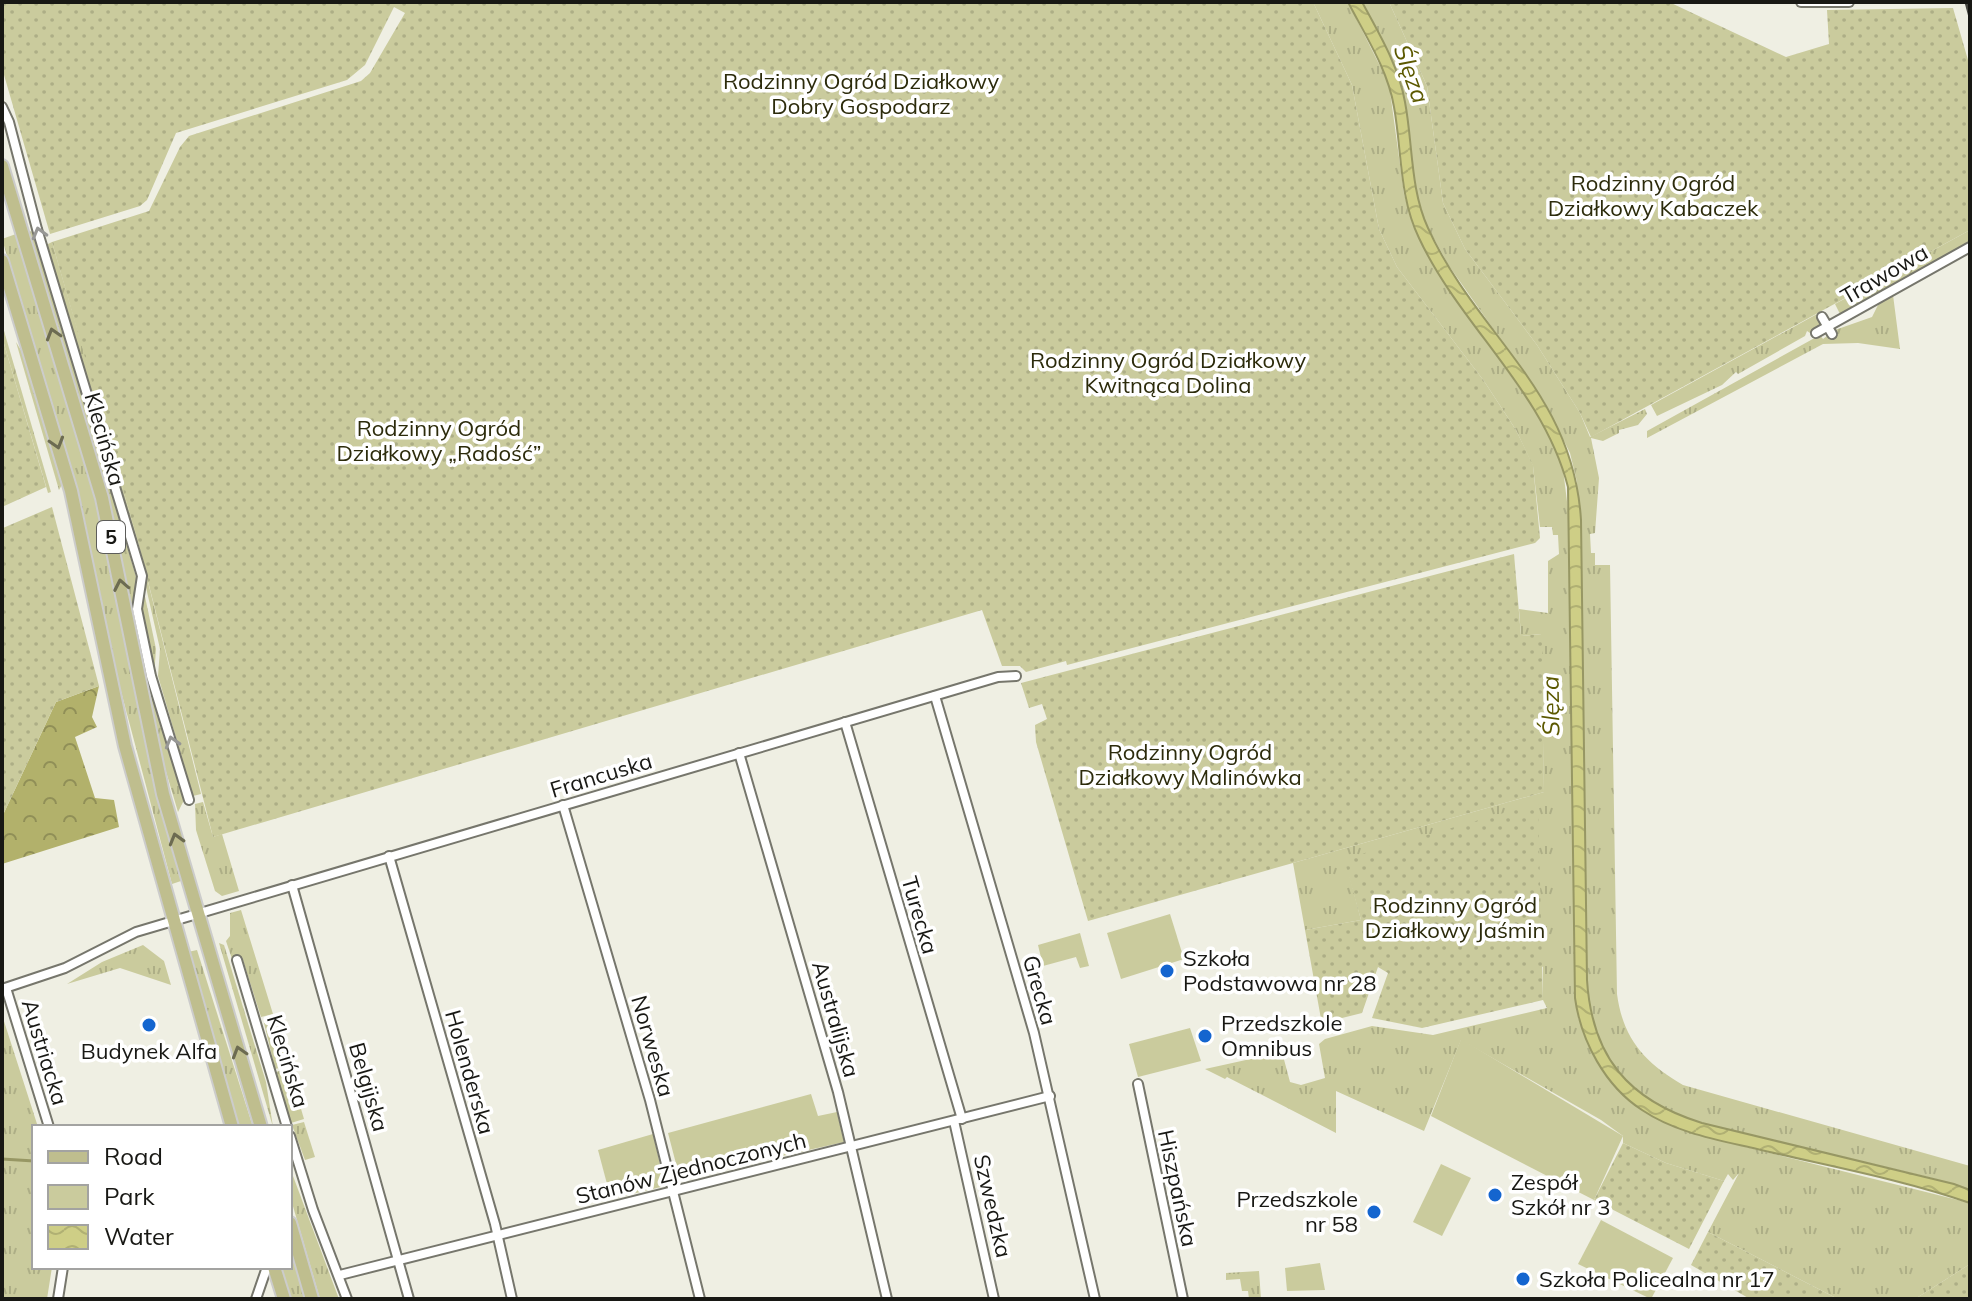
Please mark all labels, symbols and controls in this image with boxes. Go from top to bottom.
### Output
water label: Ślęza [1388,40,1436,107]
park label: Rodzinny Ogród Działkowy Dobry Gospodarz [723,67,999,120]
park label: Rodzinny Ogród Działkowy Kabaczek [1548,169,1759,222]
one-way arrow [32,227,49,241]
street label: Trawowa [1835,238,1933,310]
one-way arrow [46,328,62,342]
park label: Rodzinny Ogród Działkowy Kwitnąca Dolina [1030,346,1306,399]
street label: Klecińska [78,389,132,489]
park label: Rodzinny Ogród Działkowy „Radość” [336,414,542,467]
one-way arrow [48,435,64,449]
road number: 5 [97,521,125,553]
one-way arrow [114,578,131,592]
water label: Ślęza [1534,676,1566,736]
one-way arrow [165,735,181,749]
park label: Rodzinny Ogród Działkowy Malinówka [1078,738,1302,791]
street label: Francuska [547,746,655,804]
one-way arrow [169,833,185,847]
street label: Turecka [896,873,944,957]
park label: Rodzinny Ogród Działkowy Jaśmin [1365,891,1545,944]
place label: Szkoła Podstawowa nr 28 [1183,944,1376,997]
street label: Grecka [1017,952,1063,1028]
street label: Australijska [806,958,866,1080]
marker: Szkoła Podstawowa nr 28 [1158,962,1176,980]
street label: Norweska [625,992,681,1100]
street label: Austriacka [16,996,74,1108]
street label: Holenderska [439,1007,501,1137]
place label: Przedszkole Omnibus [1221,1009,1343,1062]
street label: Klecińska [261,1011,315,1111]
marker: Budynek Alfa [140,1016,158,1034]
marker: Przedszkole Omnibus [1196,1027,1214,1045]
place label: Budynek Alfa [81,1037,217,1065]
street label: Belgijska [343,1039,395,1135]
one-way arrow [232,1046,248,1060]
legend [32,1125,292,1269]
street label: Stanów Zjednoczonych [573,1126,809,1210]
street label: Hiszpańska [1152,1127,1204,1249]
text: Road [104,1141,163,1171]
street label: Szwedzka [968,1152,1018,1260]
place label: Zespół Szkół nr 3 [1511,1168,1611,1221]
text: Park [104,1181,155,1211]
place label: Przedszkole nr 58 [1236,1185,1358,1238]
marker: Zespół Szkół nr 3 [1486,1186,1504,1204]
marker: Przedszkole nr 58 [1365,1203,1383,1221]
text: Water [104,1221,174,1251]
place label: Szkoła Policealna nr 17 [1539,1265,1775,1293]
marker: Szkoła Policealna nr 17 [1514,1270,1532,1288]

